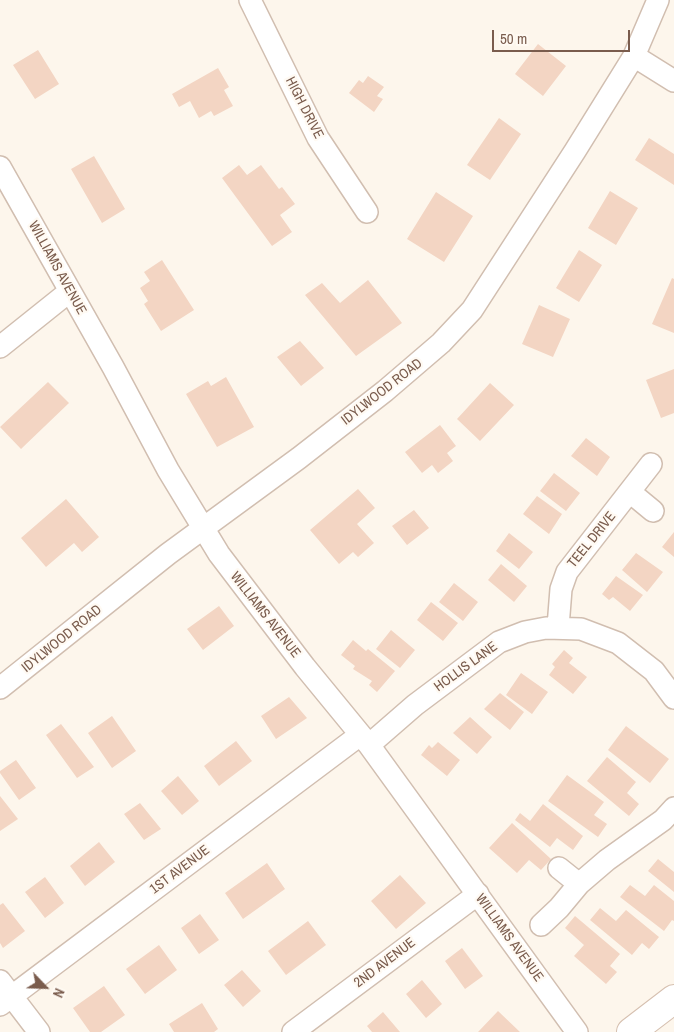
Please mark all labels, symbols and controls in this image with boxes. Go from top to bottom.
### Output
scale bar [494,20,632,52]
text: 50 m [500,28,527,49]
street label: HIGH DRIVE [281,74,327,142]
street label: WILLIAMS AVENUE [24,218,90,318]
street label: IDYLWOOD ROAD [338,355,426,429]
street label: TEEL DRIVE [564,509,620,571]
street label: WILLIAMS AVENUE [226,569,304,661]
street label: IDYLWOOD ROAD [19,602,105,676]
street label: HOLLIS LANE [431,638,501,696]
street label: 1ST AVENUE [147,842,213,898]
street label: WILLIAMS AVENUE [472,891,546,985]
street label: 2ND AVENUE [351,934,419,992]
north arrow [20,962,70,1012]
text: N [49,986,69,1001]

